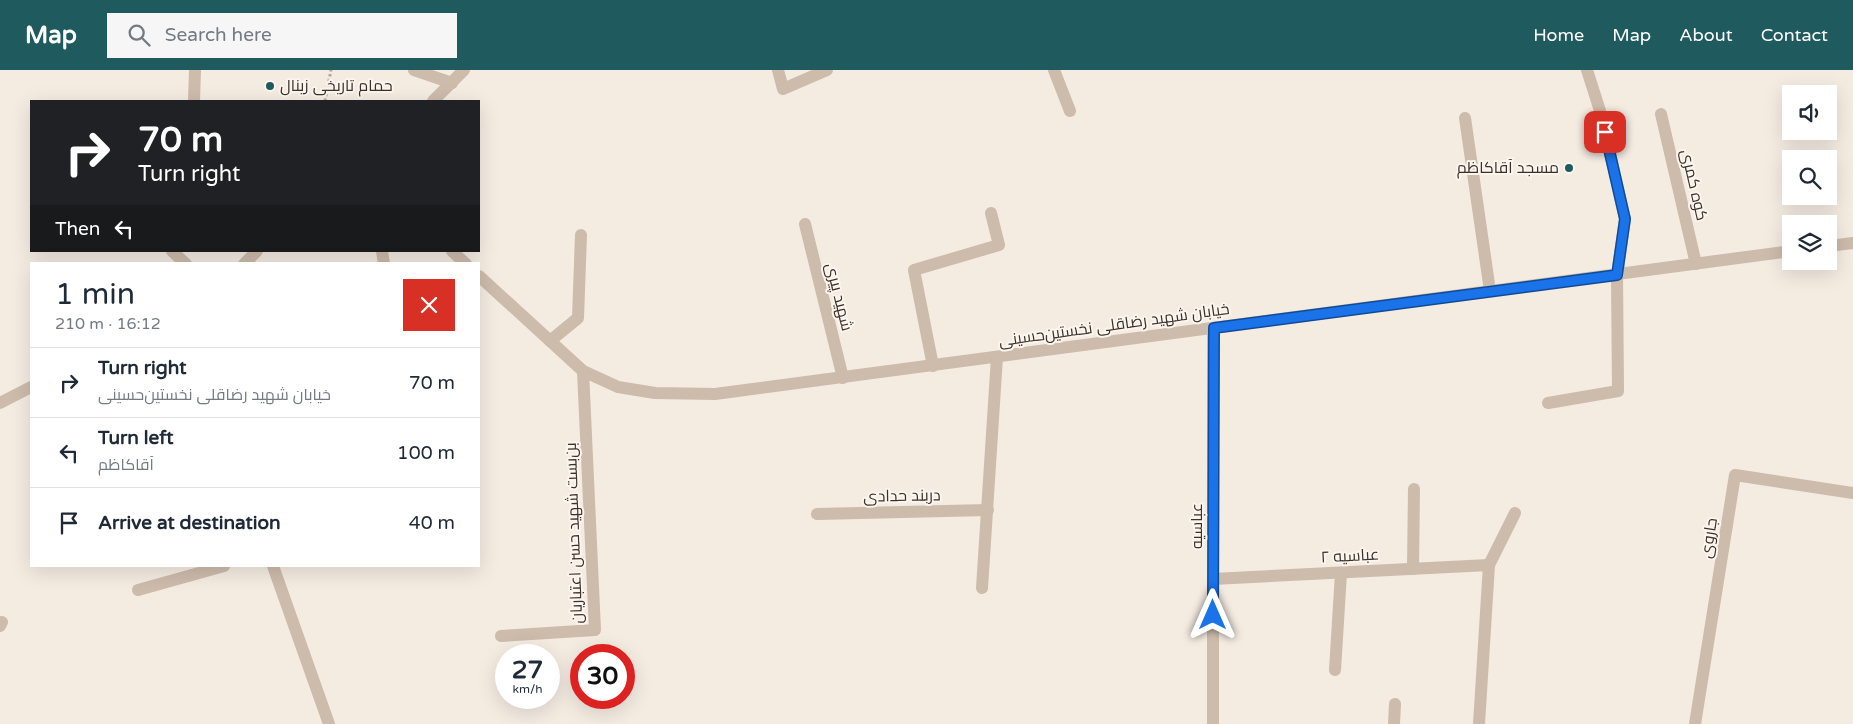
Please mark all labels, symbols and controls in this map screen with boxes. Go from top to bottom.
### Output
search box [107,13,457,58]
text: Map [25,21,77,50]
icon: search [125,21,153,49]
text: Search here [165,24,272,46]
text: Home [1533,24,1584,46]
text: Map [1612,24,1651,46]
text: About [1679,24,1733,46]
text: Contact [1761,24,1828,46]
place label: حمام تاریخی زینال [280,76,393,97]
marker: حمام تاریخی زینال [264,80,276,92]
map controls [1782,85,1837,270]
button: sound [1782,85,1837,140]
pin [1584,111,1626,153]
icon: arrive [1591,118,1619,146]
text: 70 m [138,119,223,161]
icon: right [55,120,120,185]
street label: کوه کمری [1676,147,1712,223]
button: search [1782,150,1837,205]
place label: مسجد آقاکاظم [1457,158,1559,179]
text: Turn right [138,161,240,187]
marker: مسجد آقاکاظم [1563,162,1575,174]
icon: left [110,215,138,243]
button: layers [1782,215,1837,270]
text: Then [55,218,100,240]
street label: شهید پیری [820,261,857,333]
text: 1 min [55,276,135,313]
button: close [403,279,455,331]
street label: خیابان شهید رضاقلی نخستین‌حسینی [997,299,1231,351]
text: 210 m · 16:12 [55,314,161,334]
text: Turn right [98,357,186,379]
icon: right [55,369,83,397]
text: 70 m [409,372,455,394]
text: خیابان شهید رضاقلی نخستین‌حسینی [98,385,331,405]
text: Turn left [98,427,174,449]
icon: left [55,439,83,467]
text: 100 m [397,442,455,464]
street label: بن‌بست شهید حسن اعتباریان [561,442,587,624]
text: آقاکاظم [98,455,154,475]
street label: دربند حدادی [863,485,941,507]
street label: عباسیه [1187,503,1207,549]
icon: arrive [55,509,83,537]
text: Arrive at destination [98,512,281,534]
text: 40 m [409,512,455,534]
street label: جاروی [1696,516,1722,560]
street label: عباسیه ۲ [1320,544,1380,568]
position arrow [1186,588,1238,640]
speed limit sign: 30 [570,644,635,709]
text: 27 [512,655,543,685]
text: km/h [512,682,543,696]

